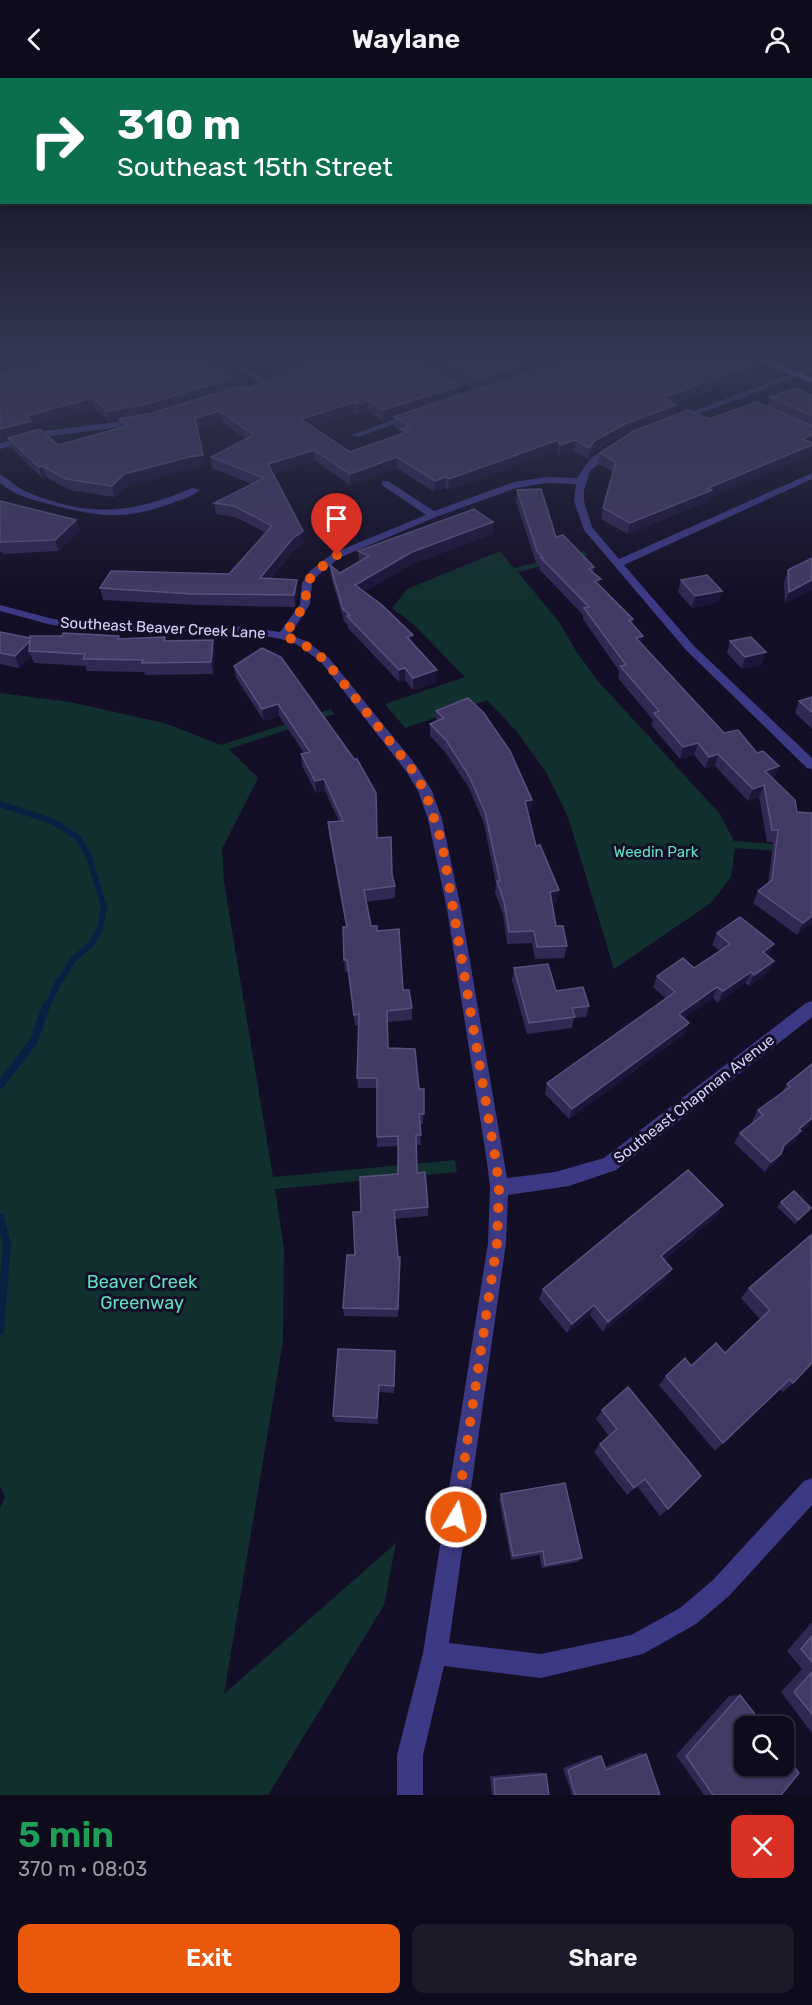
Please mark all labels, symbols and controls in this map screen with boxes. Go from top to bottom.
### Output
icon: back [18,23,51,56]
text: Waylane [352,23,460,55]
icon: person [761,23,794,56]
text: 310 m [117,100,241,150]
icon: right [18,102,96,180]
text: Southeast 15th Street [117,151,393,183]
pin [311,493,362,555]
icon: arrive [320,502,353,535]
street label: Southeast Beaver Creek Lane [60,614,266,642]
park label: Weedin Park [613,843,699,861]
street label: Southeast Chapman Avenue [610,1031,778,1167]
park label: Beaver Creek Greenway [87,1271,198,1314]
position arrow [424,1485,488,1549]
map controls [734,1716,794,1776]
button: search [734,1716,794,1776]
text: 5 min [18,1813,114,1856]
button: close [731,1815,794,1878]
text: 370 m · 08:03 [18,1857,147,1881]
button: Exit [18,1924,400,1993]
button: Share [412,1924,794,1993]

